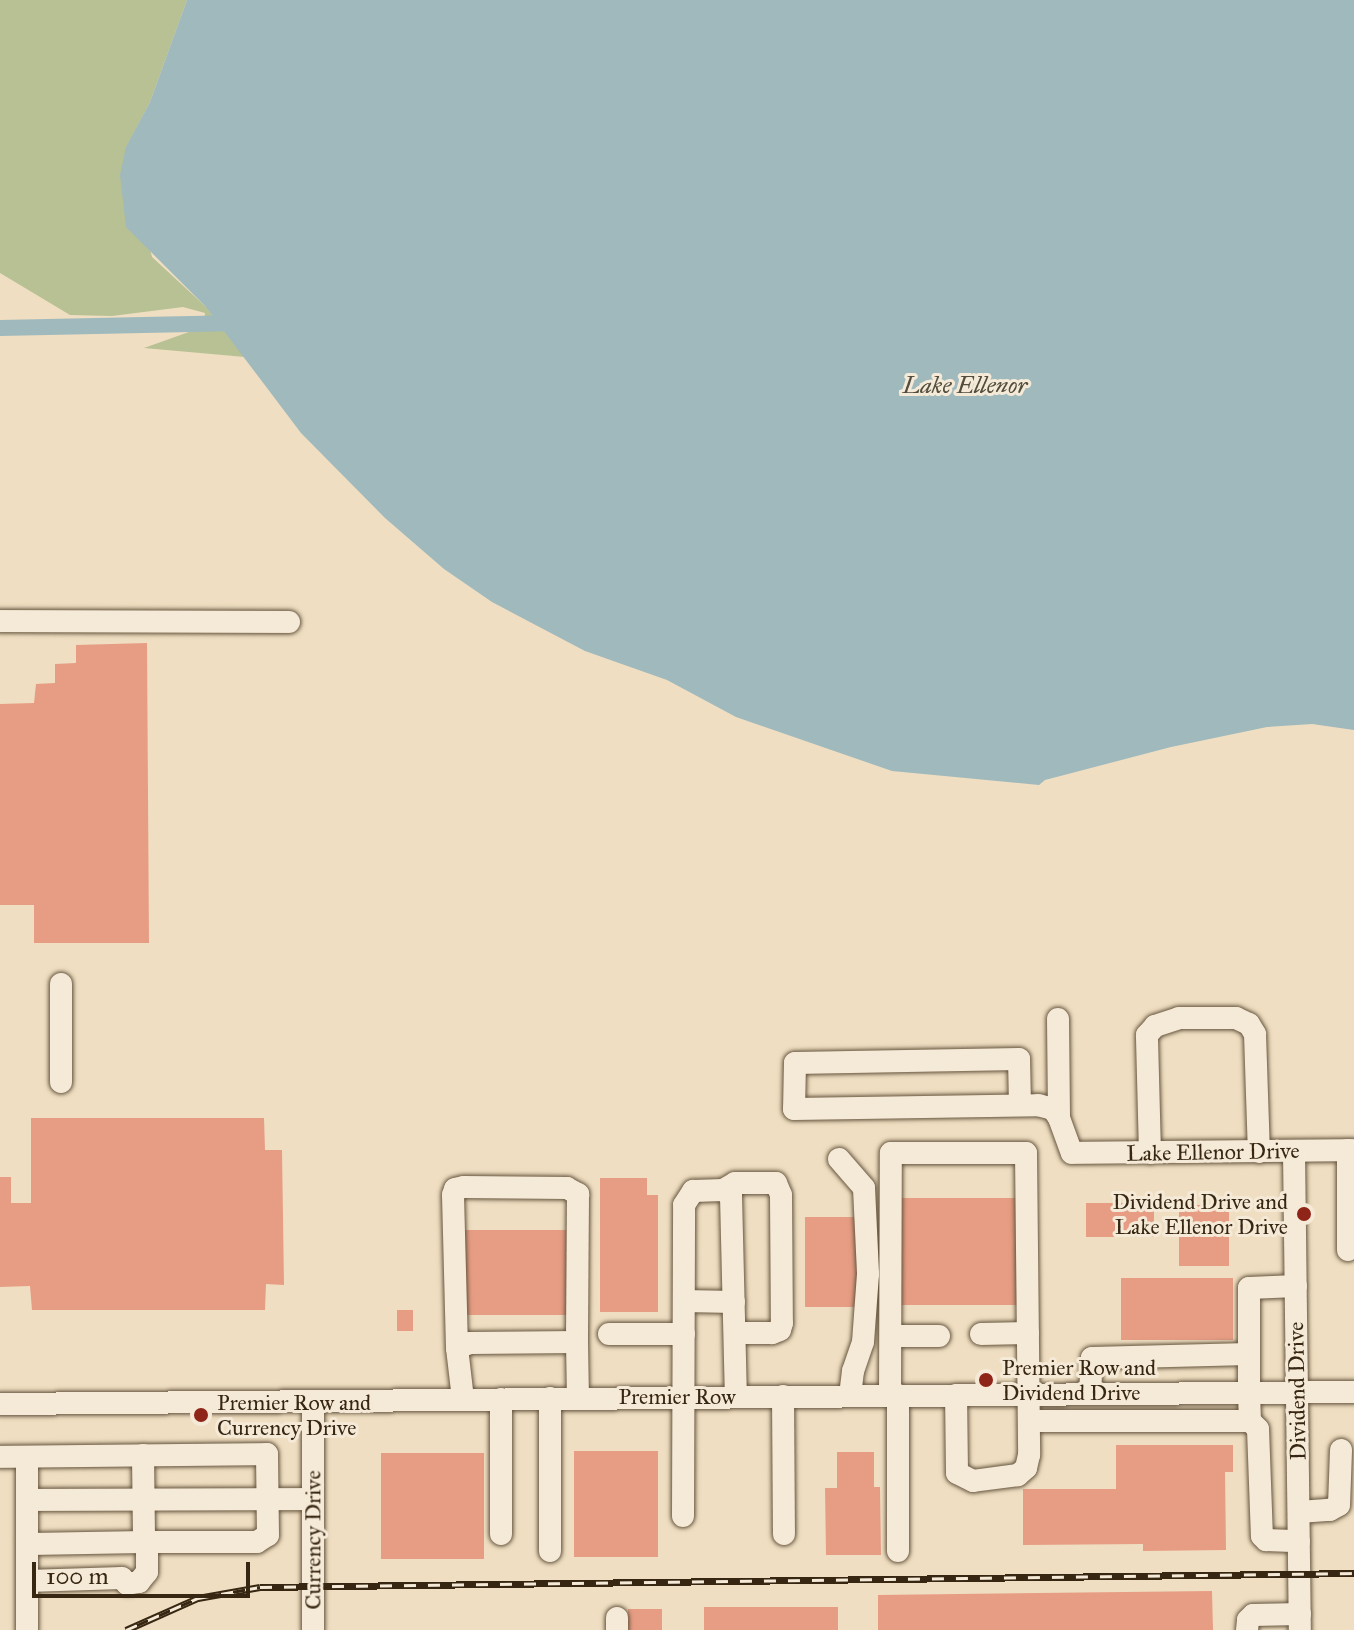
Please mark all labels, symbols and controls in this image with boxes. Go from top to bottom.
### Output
water label: Lake Ellenor [903,372,1027,400]
street label: Lake Ellenor Drive [1126,1137,1300,1167]
place label: Dividend Drive and Lake Ellenor Drive [1113,1188,1288,1240]
marker: Dividend Drive and Lake Ellenor Drive [1295,1205,1313,1223]
street label: Dividend Drive [1283,1322,1311,1460]
place label: Premier Row and Dividend Drive [1002,1354,1156,1406]
marker: Premier Row and Dividend Drive [977,1371,995,1389]
street label: Premier Row [618,1384,736,1410]
place label: Premier Row and Currency Drive [217,1389,371,1440]
marker: Premier Row and Currency Drive [192,1406,210,1424]
street label: Currency Drive [300,1470,326,1610]
scale bar [36,1546,254,1596]
text: 100 m [46,1561,109,1591]

